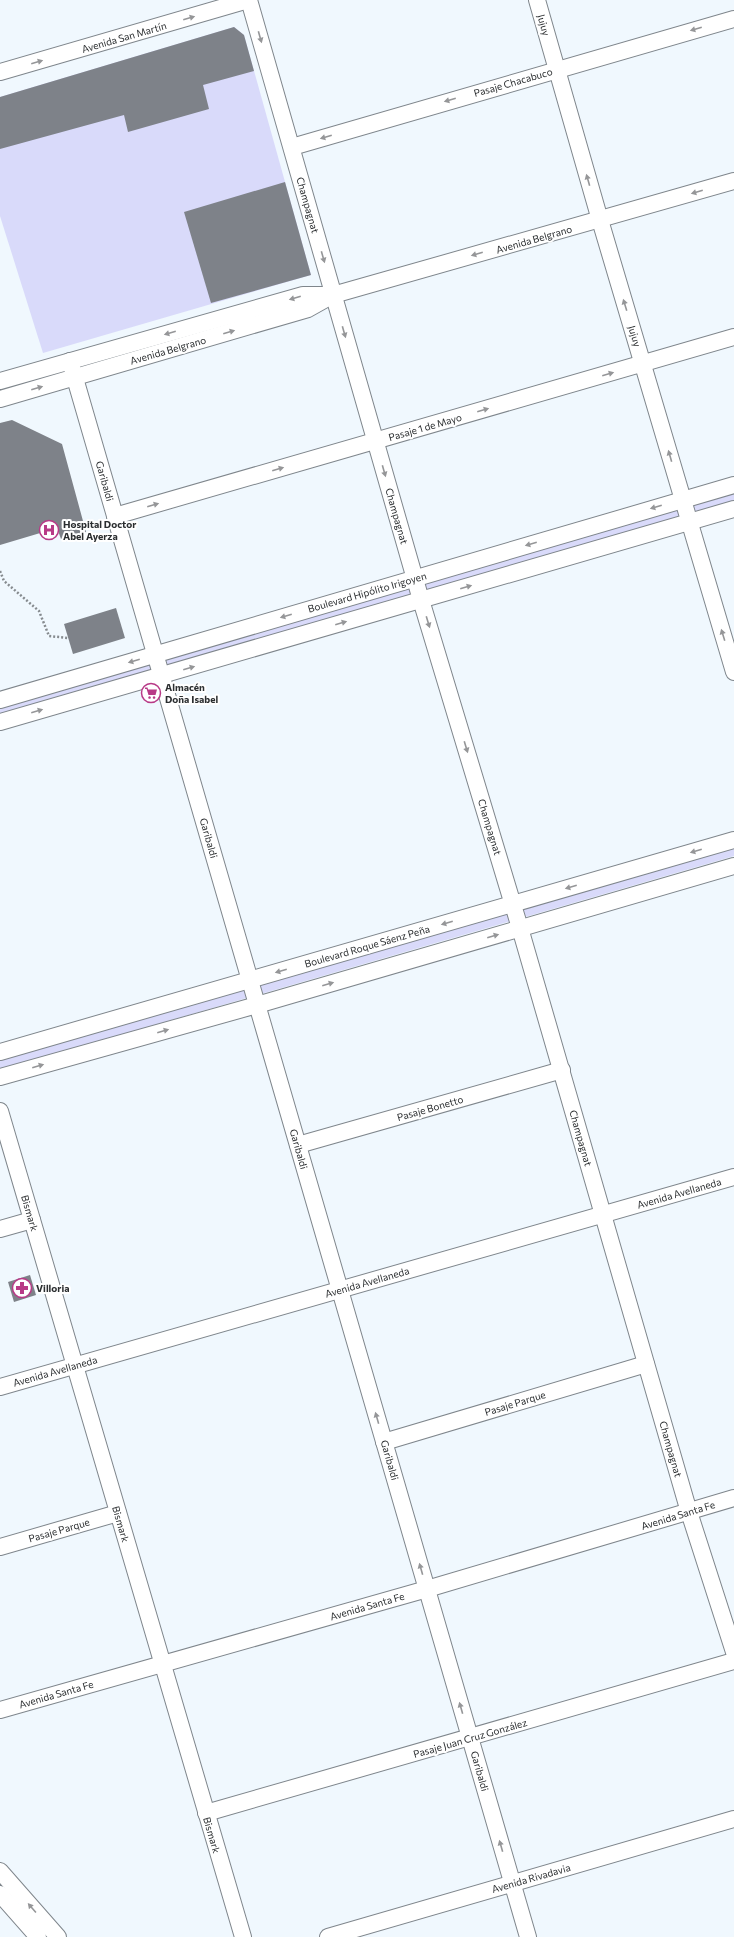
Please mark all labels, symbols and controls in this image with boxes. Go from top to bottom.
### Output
street label: Jujuy [535,13,553,37]
one-way arrow [184,15,196,21]
street label: Avenida San Martín [80,19,168,55]
one-way arrow [690,26,702,32]
one-way arrow [257,32,263,44]
one-way arrow [32,59,44,65]
street label: Pasaje Chacabuco [472,65,554,99]
one-way arrow [444,97,456,103]
one-way arrow [319,134,331,140]
one-way arrow [585,174,591,186]
street label: Champagnat [294,175,322,235]
one-way arrow [690,189,702,195]
street label: Avenida Belgrano [495,222,573,256]
one-way arrow [320,251,326,263]
one-way arrow [471,252,484,258]
one-way arrow [289,295,301,301]
one-way arrow [622,299,628,311]
street label: Jujuy [626,324,644,348]
one-way arrow [341,327,347,339]
one-way arrow [224,329,236,335]
one-way arrow [163,330,175,336]
street label: Avenida Belgrano [129,333,207,367]
one-way arrow [603,371,615,377]
one-way arrow [32,385,44,391]
one-way arrow [478,407,490,413]
street label: Pasaje 1 de Mayo [387,411,463,443]
one-way arrow [667,450,673,462]
street label: Garibaldi [94,460,116,502]
one-way arrow [382,464,388,477]
one-way arrow [272,466,284,472]
street label: Champagnat [383,486,411,546]
one-way arrow [147,502,159,508]
one-way arrow [650,504,662,510]
place label: Hospital Doctor Abel Ayerza [63,518,136,542]
hospital icon: Hospital Doctor Abel Ayerza [38,519,60,541]
one-way arrow [525,541,537,547]
street label: Boulevard Hipólito Irigoyen [306,569,428,615]
one-way arrow [460,584,472,590]
one-way arrow [279,613,291,619]
one-way arrow [425,617,431,629]
one-way arrow [335,620,347,626]
one-way arrow [720,629,726,641]
one-way arrow [128,658,140,664]
one-way arrow [184,665,196,671]
place label: Almacén Doña Isabel [165,681,219,705]
supermarket icon: Almacén Doña Isabel [140,682,162,704]
one-way arrow [31,708,44,714]
one-way arrow [463,741,469,753]
street label: Champagnat [476,797,504,857]
street label: Garibaldi [198,817,220,859]
one-way arrow [690,848,702,854]
one-way arrow [565,884,577,890]
one-way arrow [440,920,452,926]
street label: Boulevard Roque Sáenz Peña [303,922,431,970]
one-way arrow [488,933,500,939]
one-way arrow [275,968,287,974]
one-way arrow [322,981,334,987]
one-way arrow [157,1028,169,1034]
one-way arrow [32,1063,44,1069]
street label: Pasaje Bonetto [395,1093,465,1123]
street label: Champagnat [567,1108,595,1168]
street label: Garibaldi [288,1128,310,1170]
street label: Avenida Avellaneda [636,1175,722,1211]
street label: Bismark [19,1194,41,1233]
street label: Avenida Avellaneda [324,1264,410,1300]
pharmacy icon: Villoria [11,1277,33,1299]
place label: Villoria [36,1282,70,1294]
street label: Avenida Avellaneda [12,1353,98,1389]
street label: Pasaje Parque [483,1388,547,1418]
one-way arrow [374,1411,380,1423]
street label: Champagnat [657,1419,685,1479]
street label: Garibaldi [379,1439,401,1481]
street label: Avenida Santa Fe [640,1498,716,1532]
street label: Bismark [110,1505,132,1544]
street label: Pasaje Parque [27,1516,91,1544]
one-way arrow [418,1563,424,1575]
street label: Avenida Santa Fe [328,1590,406,1622]
street label: Avenida Santa Fe [17,1678,95,1710]
one-way arrow [458,1701,464,1713]
street label: Pasaje Juan Cruz González [412,1716,528,1760]
street label: Garibaldi [469,1750,491,1792]
street label: Bismark [201,1816,223,1855]
one-way arrow [498,1840,504,1852]
street label: Avenida Rivadavia [490,1861,572,1895]
one-way arrow [28,1903,37,1913]

